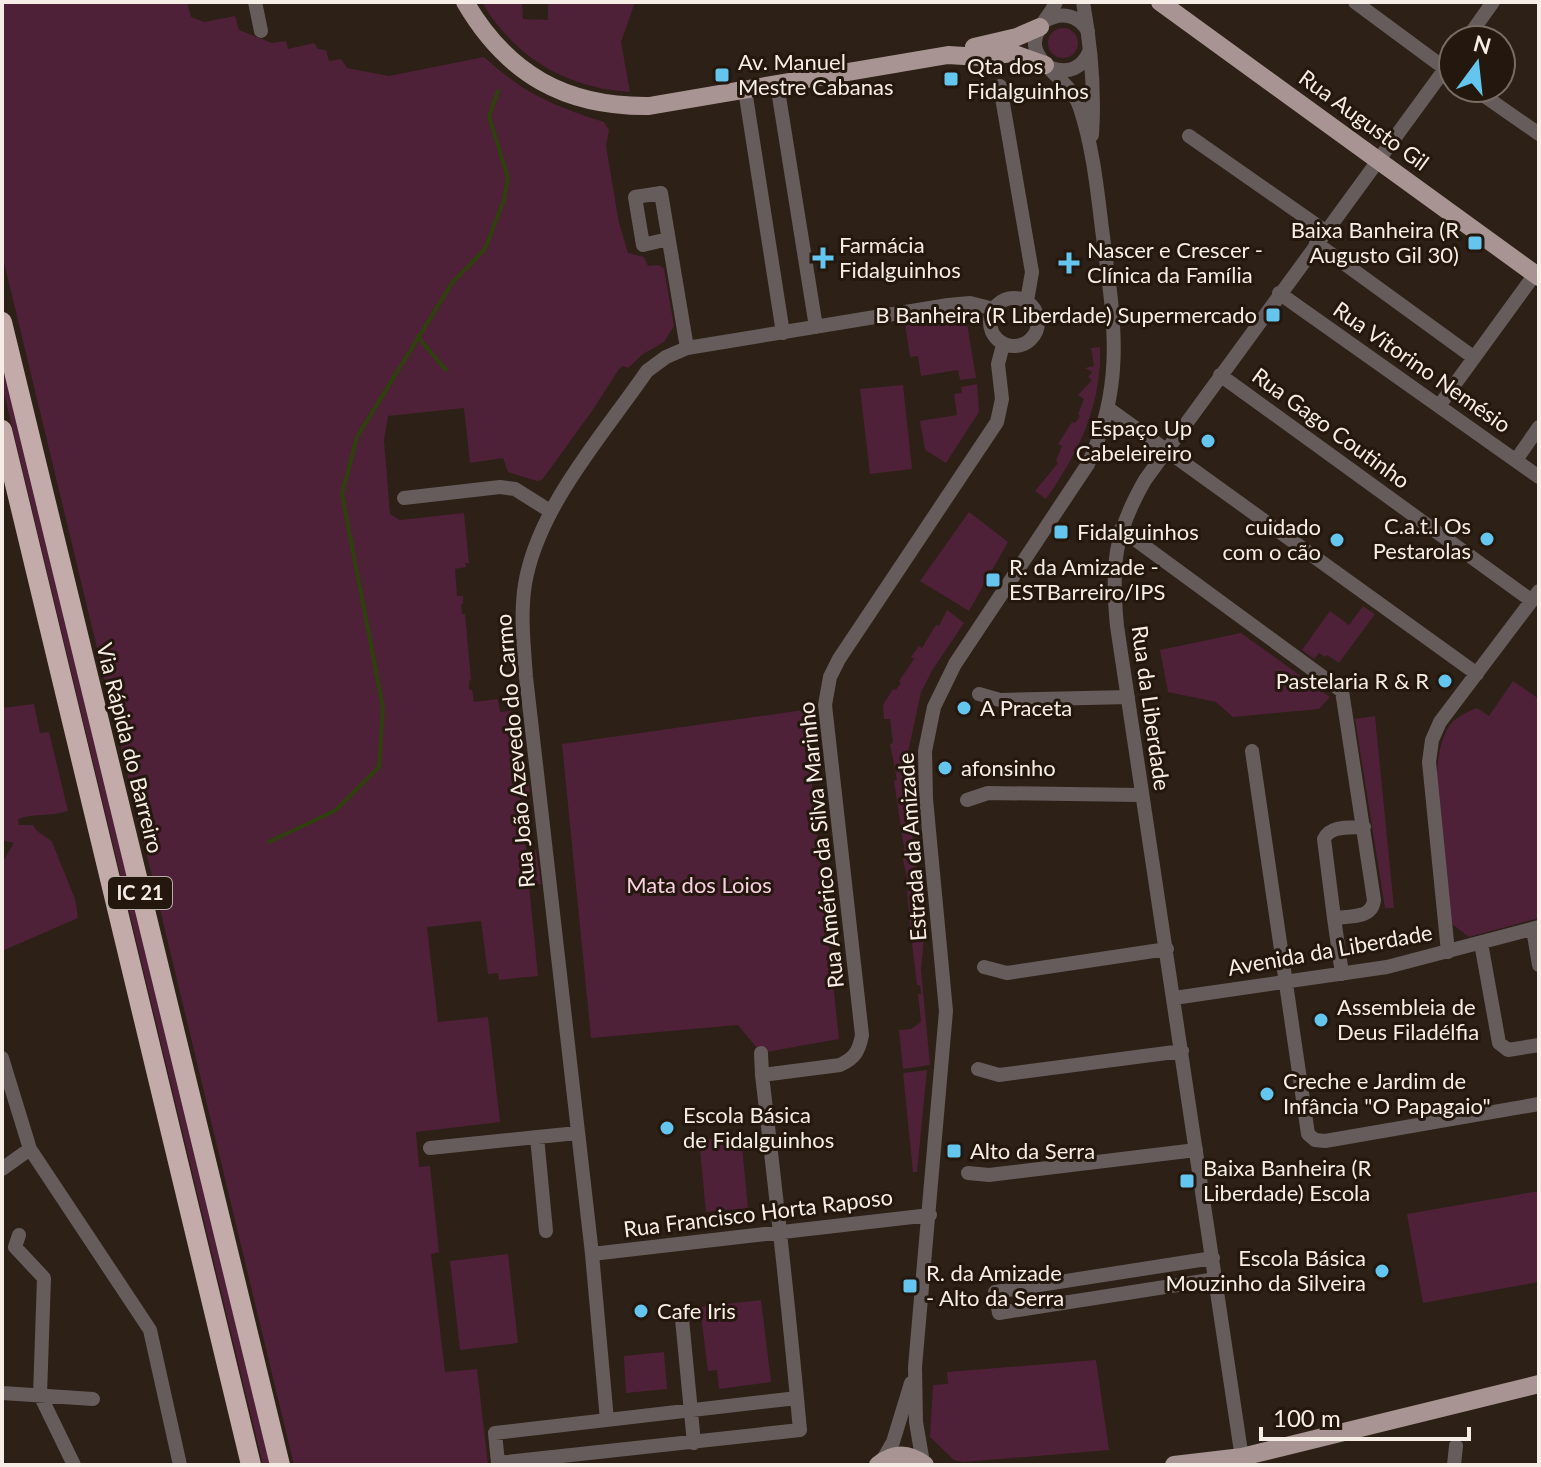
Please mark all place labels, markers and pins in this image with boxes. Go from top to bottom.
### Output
place label: Av. Manuel Mestre Cabanas [738,48,894,100]
place label: Qta dos Fidalguinhos [967,52,1089,104]
marker: Av. Manuel Mestre Cabanas [713,66,731,84]
marker: Qta dos Fidalguinhos [942,70,960,88]
place label: Baixa Banheira (R Augusto Gil 30) [1291,216,1459,268]
place label: Farmácia Fidalguinhos [839,231,961,283]
marker: Baixa Banheira (R Augusto Gil 30) [1466,234,1484,252]
place label: Nascer e Crescer - Clínica da Família [1087,236,1263,288]
marker: Farmácia Fidalguinhos [814,249,832,267]
marker: Nascer e Crescer - Clínica da Família [1058,252,1080,274]
place label: B Banheira (R Liberdade) Supermercado [875,301,1257,328]
marker: B Banheira (R Liberdade) Supermercado [1264,306,1282,324]
place label: Espaço Up Cabeleireiro [1076,414,1192,466]
marker: Espaço Up Cabeleireiro [1199,432,1217,450]
place label: C.a.t.l Os Pestarolas [1373,512,1471,564]
place label: cuidado com o cão [1222,513,1321,565]
place label: Fidalguinhos [1077,518,1199,545]
marker: Fidalguinhos [1052,523,1070,541]
marker: C.a.t.l Os Pestarolas [1478,530,1496,548]
marker: cuidado com o cão [1328,531,1346,549]
place label: R. da Amizade - ESTBarreiro/IPS [1009,553,1165,605]
marker: R. da Amizade - ESTBarreiro/IPS [984,571,1002,589]
place label: Pastelaria R & R [1276,667,1429,694]
marker: Pastelaria R & R [1436,672,1454,690]
place label: A Praceta [980,694,1072,721]
marker: A Praceta [955,699,973,717]
place label: afonsinho [961,754,1056,781]
marker: afonsinho [936,759,954,777]
place label: Assembleia de Deus Filadélfia [1337,993,1479,1045]
marker: Assembleia de Deus Filadélfia [1312,1011,1330,1029]
place label: Creche e Jardim de Infância "O Papagaio" [1283,1067,1491,1119]
marker: Creche e Jardim de Infância "O Papagaio" [1258,1085,1276,1103]
place label: Escola Básica de Fidalguinhos [683,1101,834,1153]
marker: Escola Básica de Fidalguinhos [658,1119,676,1137]
place label: Alto da Serra [970,1137,1095,1164]
marker: Alto da Serra [945,1142,963,1160]
place label: Baixa Banheira (R Liberdade) Escola [1203,1154,1371,1206]
marker: Baixa Banheira (R Liberdade) Escola [1178,1172,1196,1190]
place label: Escola Básica Mouzinho da Silveira [1165,1244,1366,1296]
place label: R. da Amizade - Alto da Serra [926,1259,1064,1311]
marker: Escola Básica Mouzinho da Silveira [1373,1262,1391,1280]
marker: R. da Amizade - Alto da Serra [901,1277,919,1295]
place label: Cafe Iris [657,1297,736,1324]
marker: Cafe Iris [632,1302,650,1320]

